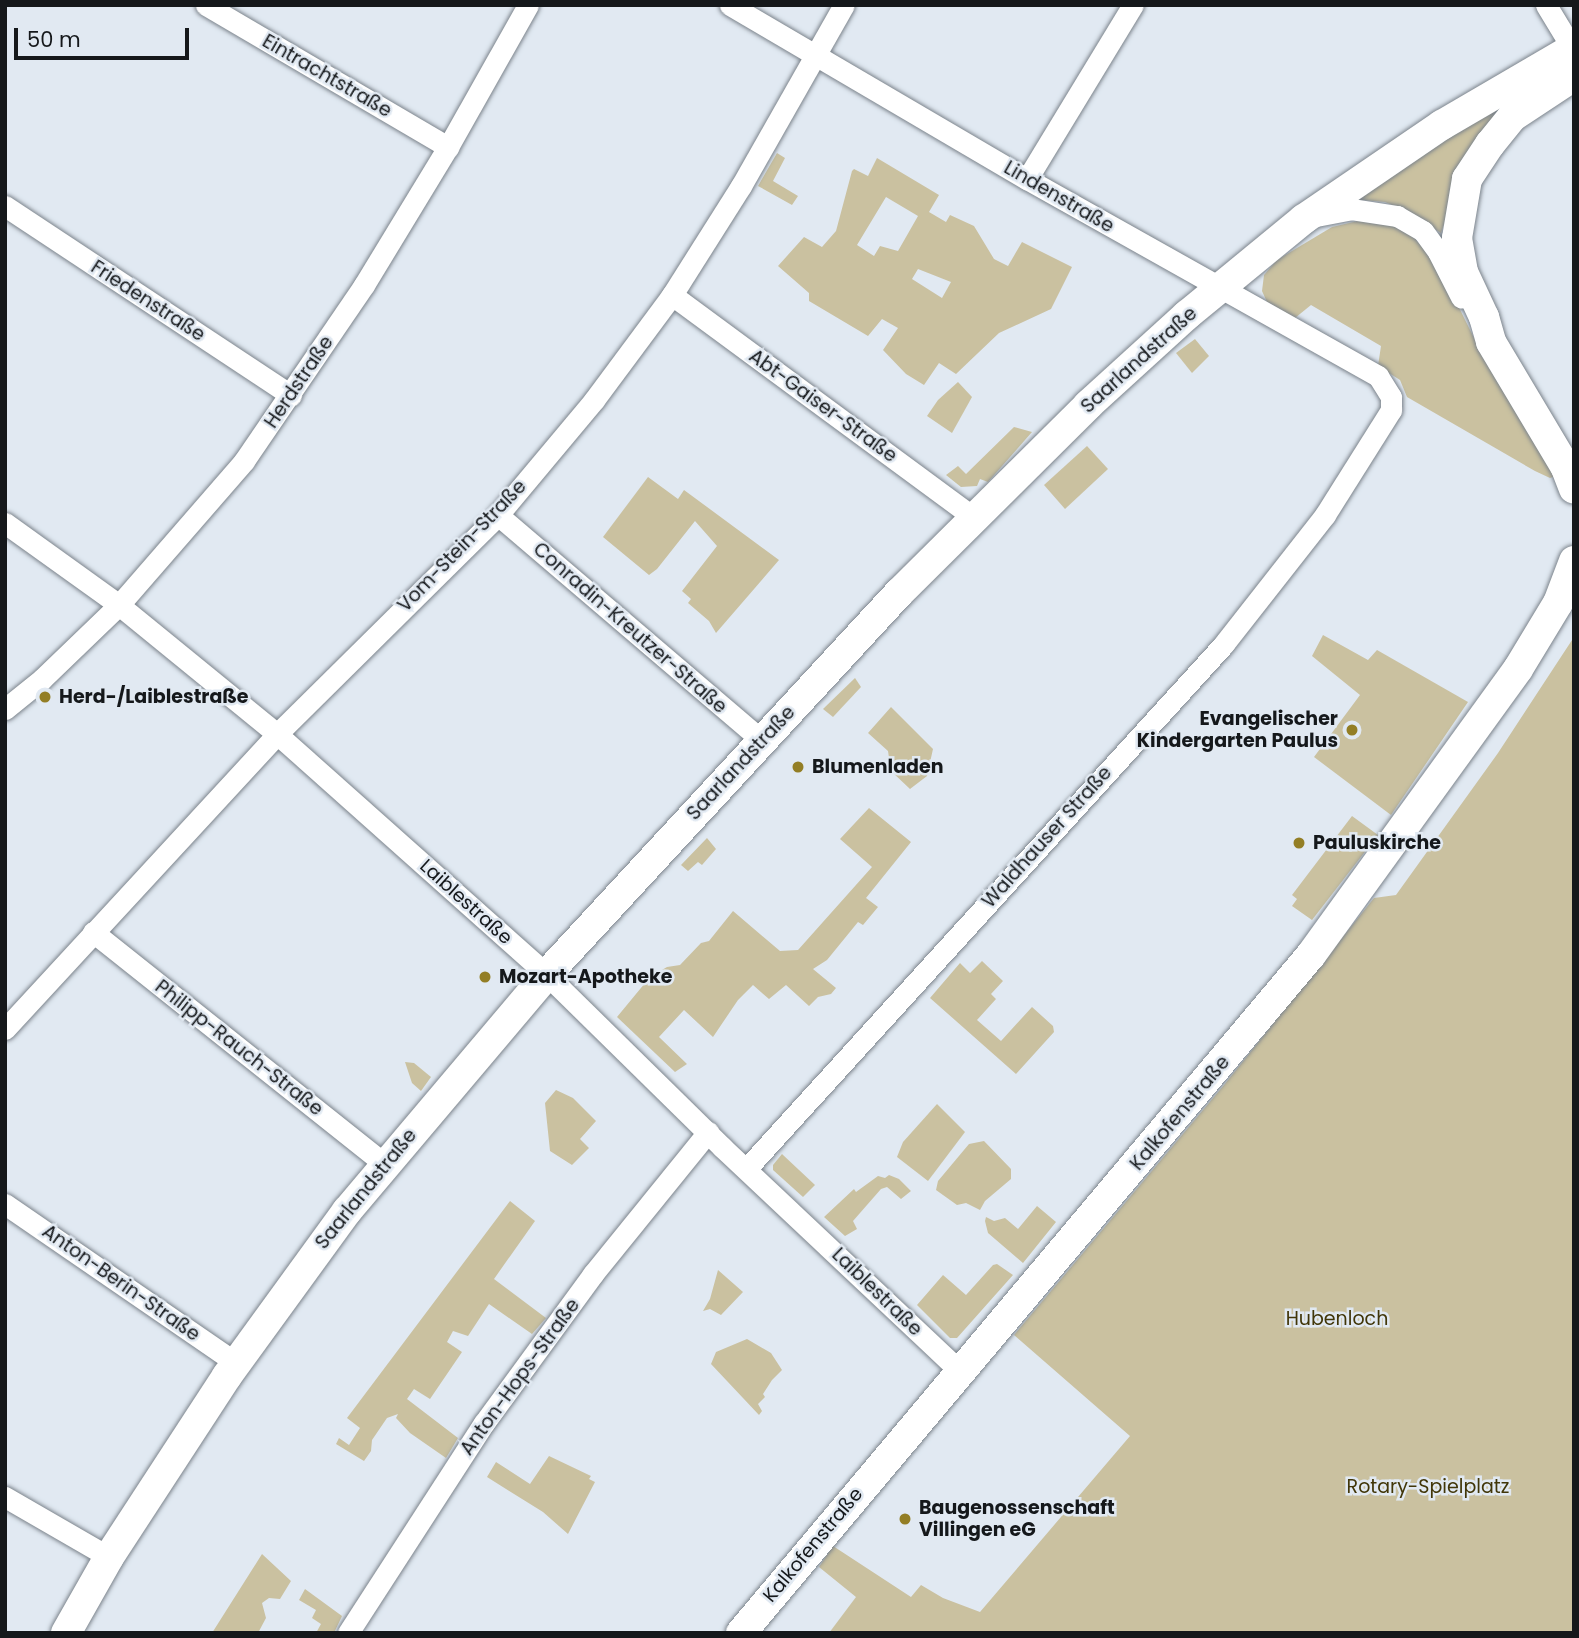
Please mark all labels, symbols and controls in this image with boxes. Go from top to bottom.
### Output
scale bar [18,14,192,58]
text: 50 m [27,25,81,54]
street label: Eintrachtstraße [258,30,396,122]
street label: Lindenstraße [1000,156,1118,238]
street label: Friedenstraße [87,256,209,346]
street label: Saarlandstraße [1076,302,1202,418]
street label: Herdstraße [260,332,338,432]
street label: Abt-Gaiser-Straße [745,345,901,467]
street label: Vom-Stein-Straße [393,475,531,617]
street label: Conradin-Kreutzer-Straße [529,538,731,718]
place label: Herd-/Laiblestraße [59,686,249,708]
marker: Herd-/Laiblestraße [37,689,53,705]
street label: Saarlandstraße [682,701,800,825]
place label: Evangelischer Kindergarten Paulus [1137,708,1338,752]
marker: Evangelischer Kindergarten Paulus [1344,722,1360,738]
place label: Blumenladen [812,756,943,778]
marker: Blumenladen [790,759,806,775]
street label: Waldhauser Straße [977,762,1117,912]
place label: Pauluskirche [1313,832,1441,854]
marker: Pauluskirche [1291,835,1307,851]
street label: Laiblestraße [415,855,517,949]
place label: Mozart-Apotheke [499,966,672,988]
marker: Mozart-Apotheke [477,969,493,985]
street label: Philipp-Rauch-Straße [151,975,327,1121]
street label: Kalkofenstraße [1125,1051,1235,1175]
street label: Saarlandstraße [311,1124,421,1254]
street label: Anton-Berin-Straße [38,1220,204,1346]
street label: Laiblestraße [827,1243,927,1341]
street label: Anton-Hops-Straße [456,1294,584,1460]
park label: Hubenloch [1286,1308,1388,1330]
park label: Rotary-Spielplatz [1347,1476,1509,1498]
street label: Kalkofenstraße [758,1483,868,1607]
place label: Baugenossenschaft Villingen eG [919,1497,1115,1541]
marker: Baugenossenschaft Villingen eG [897,1511,913,1527]

